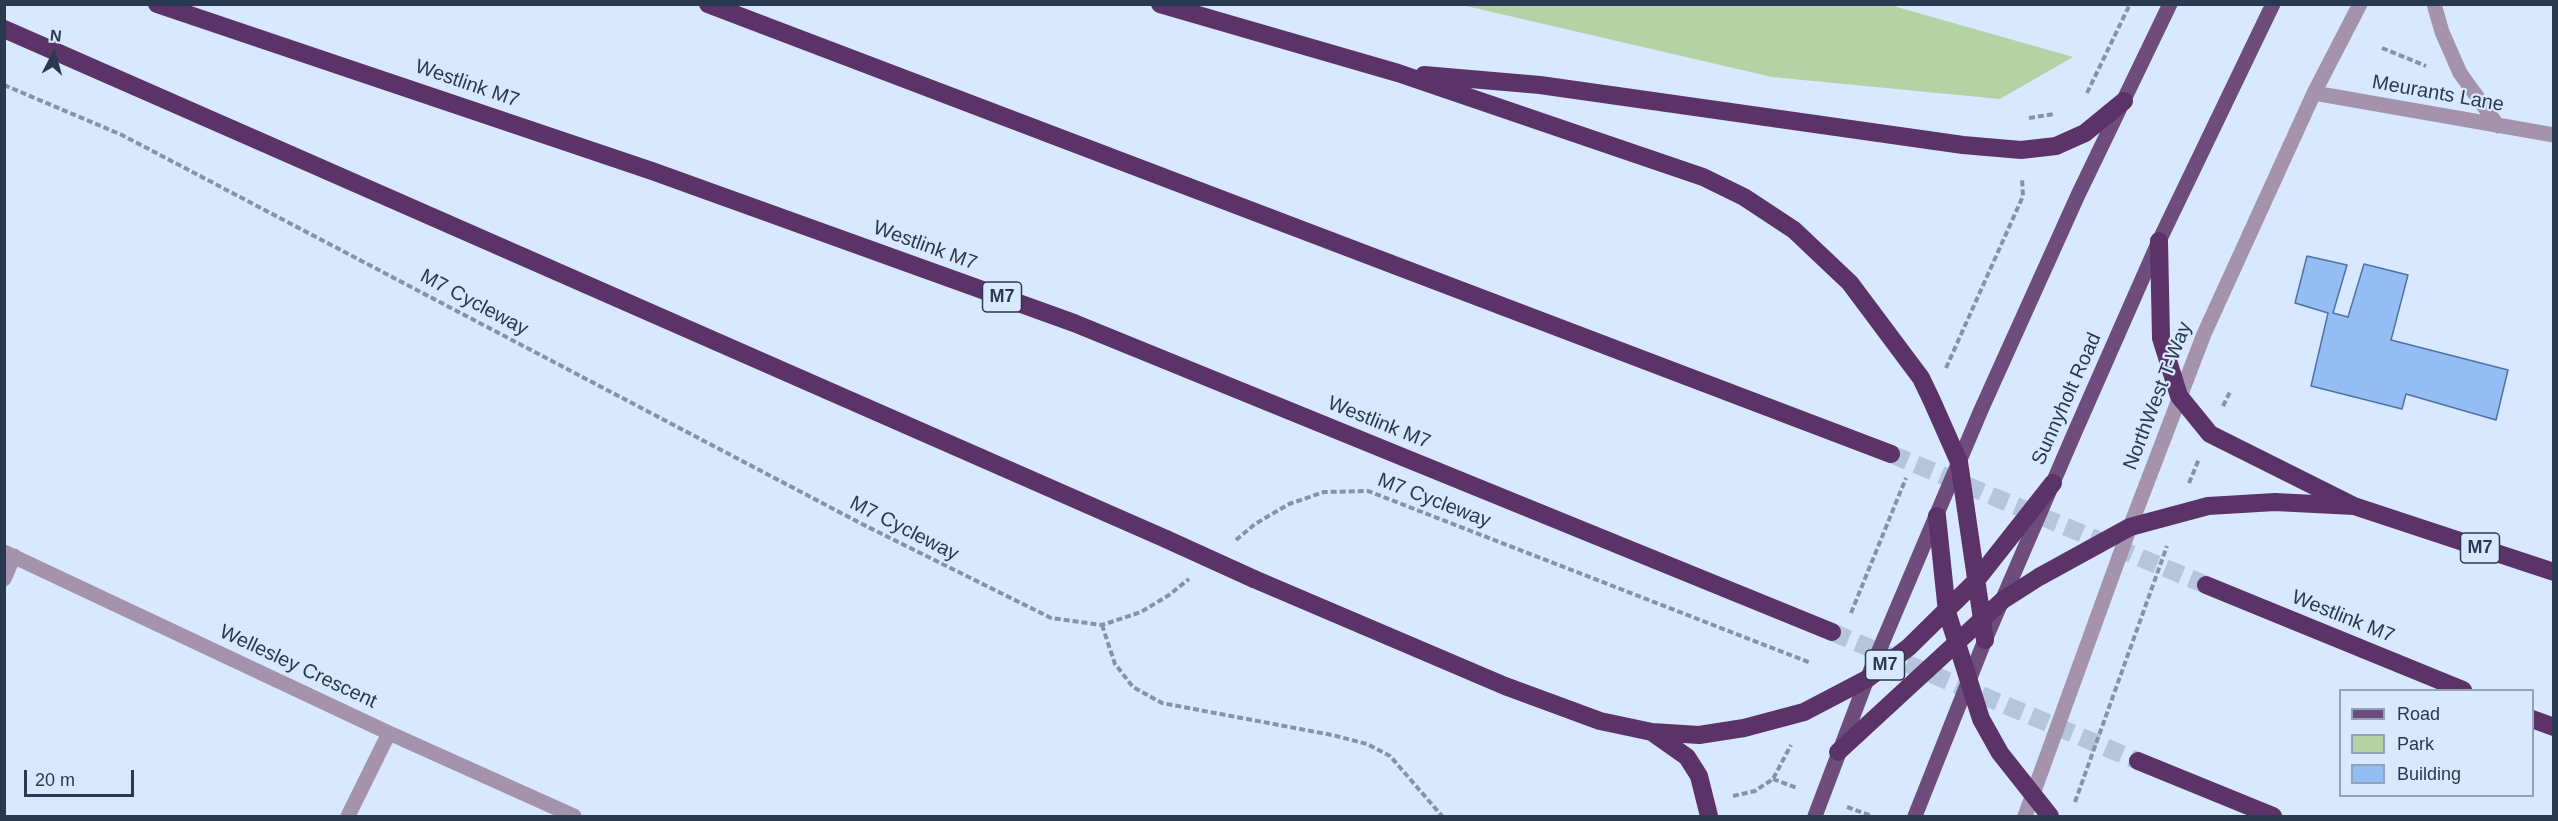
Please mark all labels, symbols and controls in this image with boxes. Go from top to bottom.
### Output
north arrow [24,24,84,84]
text: N [49,27,63,45]
street label: Westlink M7 [412,55,522,113]
street label: Meurants Lane [2370,71,2506,117]
street label: Westlink M7 [870,216,980,276]
street label: M7 Cycleway [416,264,532,342]
road number: M7 [982,282,1022,312]
street label: NorthWest T-Way [2119,319,2197,473]
street label: Sunnyholt Road [2027,329,2107,469]
street label: Westlink M7 [1324,392,1434,454]
street label: M7 Cycleway [1374,468,1494,534]
street label: M7 Cycleway [846,491,962,567]
road number: M7 [2460,533,2500,563]
street label: Westlink M7 [2288,586,2398,648]
street label: Wellesley Crescent [216,620,380,714]
road number: M7 [1866,650,1904,680]
legend [2339,689,2534,797]
text: Road [2397,704,2440,724]
text: Park [2397,734,2434,754]
scale bar [27,758,136,796]
text: Building [2397,764,2461,784]
text: 20 m [35,770,75,790]

